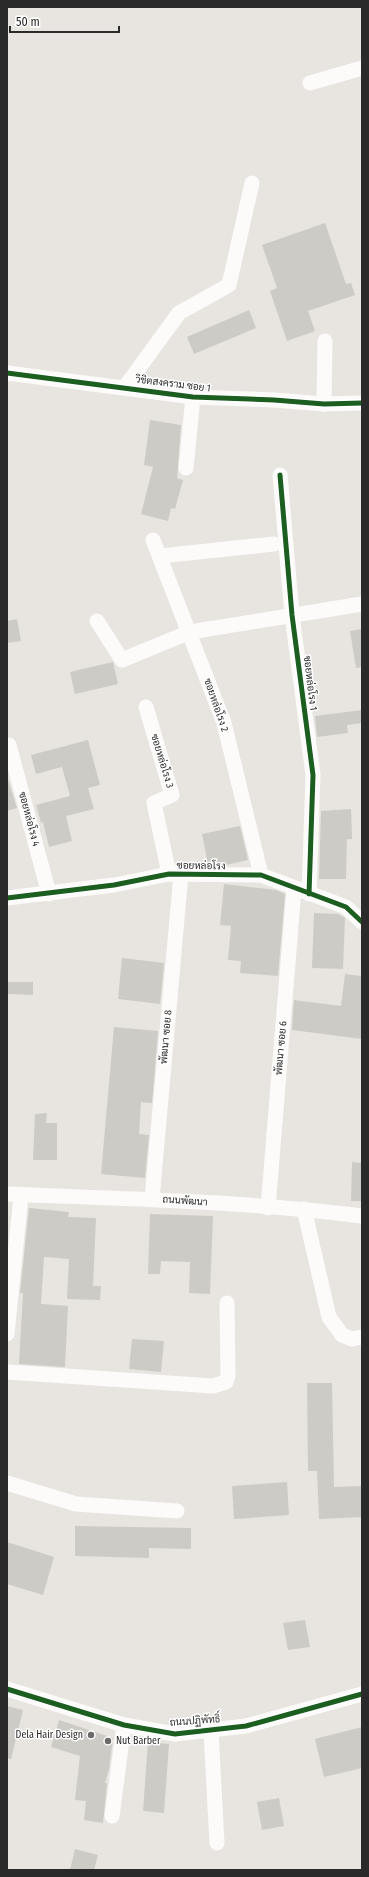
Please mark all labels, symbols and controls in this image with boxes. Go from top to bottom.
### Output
scale bar [10,8,119,34]
text: 50 m [16,15,40,29]
street label: วิชิตสงคราม ซอย 1 [134,373,211,395]
street label: ซอยหล่อโรง 1 [301,655,320,711]
street label: ซอยหล่อโรง 2 [201,676,232,734]
street label: ซอยหล่อโรง 3 [148,732,177,790]
street label: ซอยหล่อโรง 4 [16,790,43,848]
street label: ซอยหล่อโรง [176,859,226,872]
street label: พัฒนา ซอย 8 [157,1009,174,1065]
street label: พัฒนา ซอย 6 [272,1020,289,1075]
street label: ถนนพัฒนา [162,1192,208,1209]
street label: ถนนปฏิพัทธิ์ [169,1710,221,1730]
place label: Dela Hair Design [16,1729,83,1741]
marker: Dela Hair Design [86,1730,96,1740]
place label: Nut Barber [116,1735,161,1747]
marker: Nut Barber [103,1736,113,1746]

